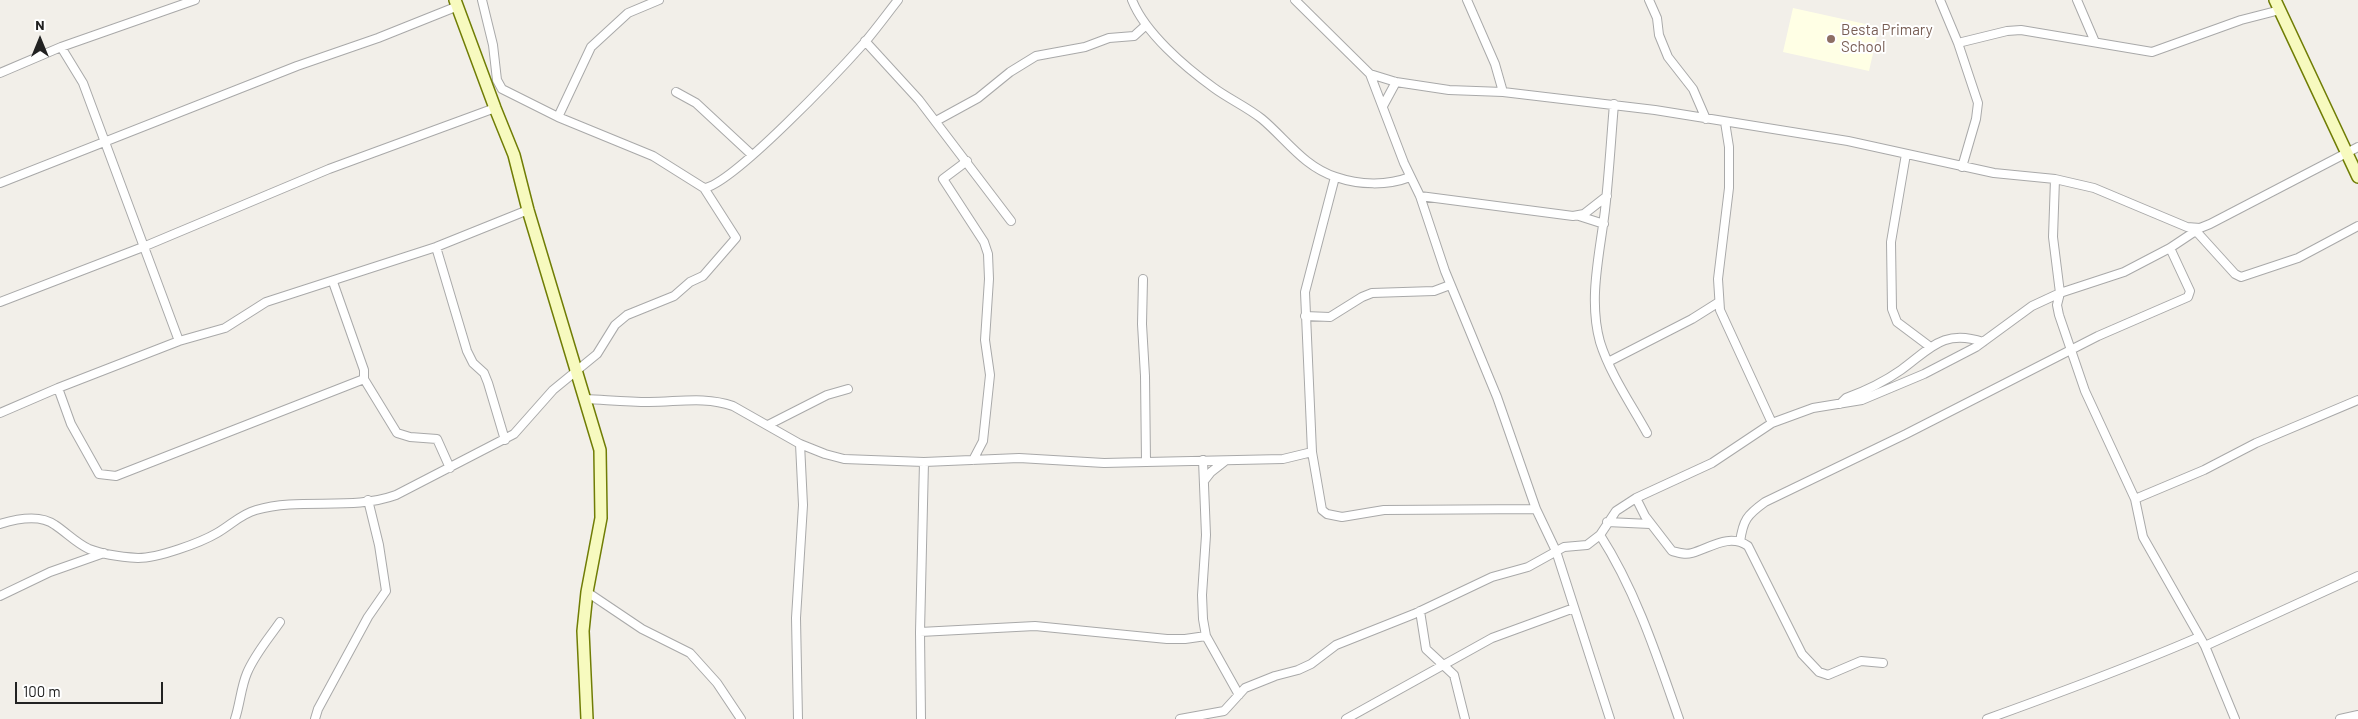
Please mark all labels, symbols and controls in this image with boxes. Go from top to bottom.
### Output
north arrow [15,15,65,65]
text: N [35,16,45,33]
place label: Besta Primary School [1841,21,1933,56]
marker: Besta Primary School [1825,33,1837,45]
scale bar [18,672,165,704]
text: 100 m [23,682,61,700]

